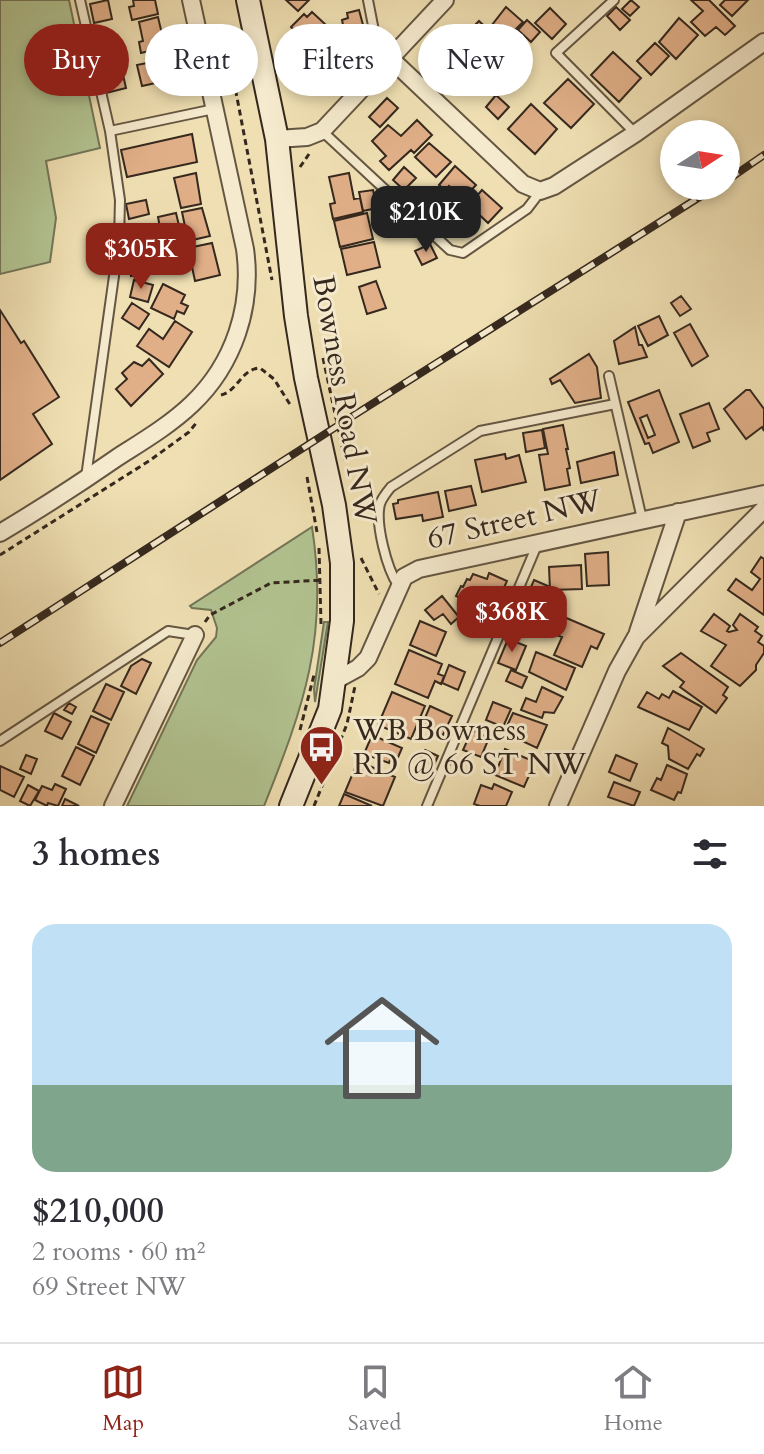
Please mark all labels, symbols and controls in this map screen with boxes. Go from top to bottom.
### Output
chip: Buy [24,24,129,96]
chip: Rent [145,24,258,96]
chip: Filters [274,24,402,96]
chip: New [418,24,533,96]
north arrow [660,120,740,200]
map controls [660,120,740,200]
pin: $210K [370,186,482,254]
text: $210K [389,194,463,229]
pin: $305K [85,223,197,291]
text: $305K [104,231,178,266]
street label: Bowness Road NW [302,272,387,529]
street label: 67 Street NW [423,479,606,559]
pin: $368K [456,586,568,654]
text: $368K [475,594,549,629]
place label: WB Bowness RD @ 66 ST NW [352,710,587,785]
bus stop icon: WB Bowness RD @ 66 ST NW [298,723,346,786]
text: 3 homes [32,831,160,877]
icon: filters [688,832,732,876]
icon: home [310,976,454,1120]
text: $210,000 [32,1188,164,1234]
text: 2 rooms · 60 m² [32,1234,205,1269]
text: 69 Street NW [32,1269,186,1304]
tab: Map [101,1360,145,1438]
tab: Saved [348,1360,401,1438]
tab: Home [604,1360,663,1438]

